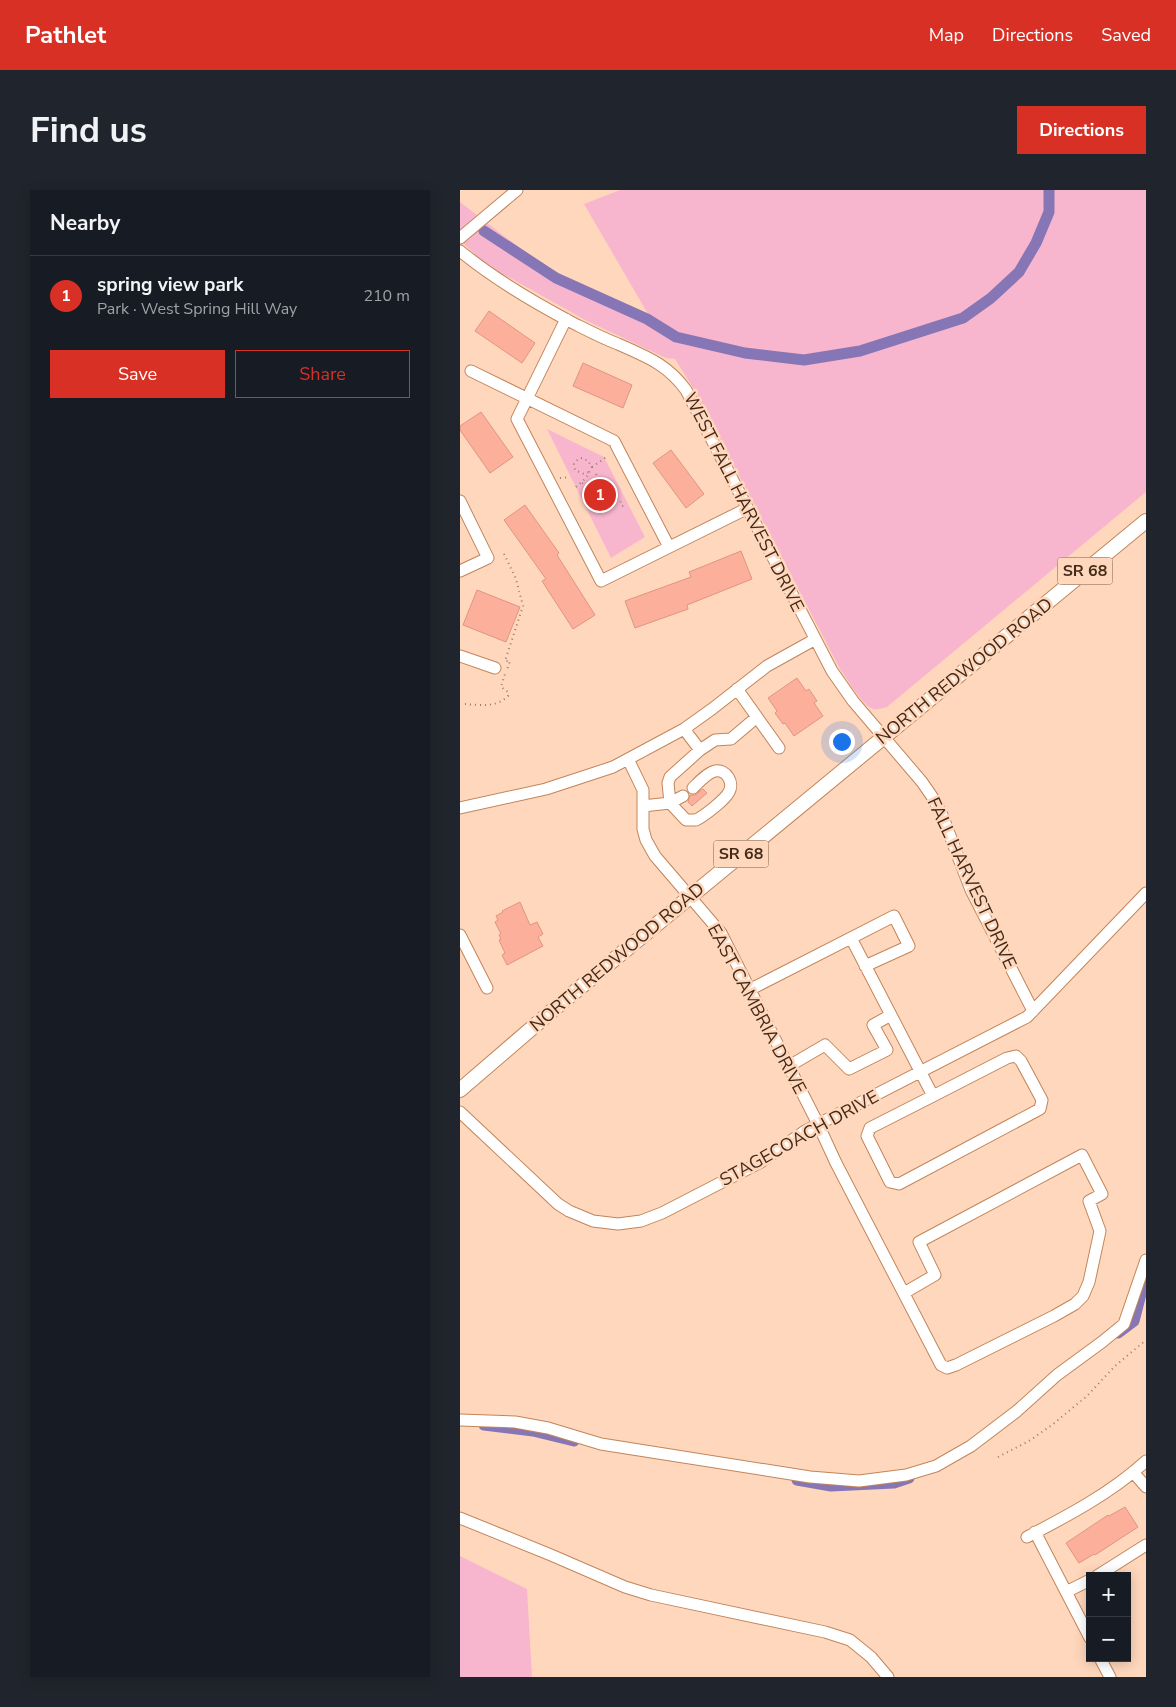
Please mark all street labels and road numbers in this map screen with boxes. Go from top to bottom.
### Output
street label: WEST FALL HARVEST DRIVE [678,388,810,616]
road number: SR 68 [1058,558,1112,584]
street label: NORTH REDWOOD ROAD [871,592,1057,750]
street label: FALL HARVEST DRIVE [922,793,1022,973]
road number: SR 68 [714,841,768,868]
street label: NORTH REDWOOD ROAD [525,877,709,1037]
street label: EAST CAMBRIA DRIVE [702,920,812,1098]
street label: STAGECOACH DRIVE [715,1084,883,1192]

